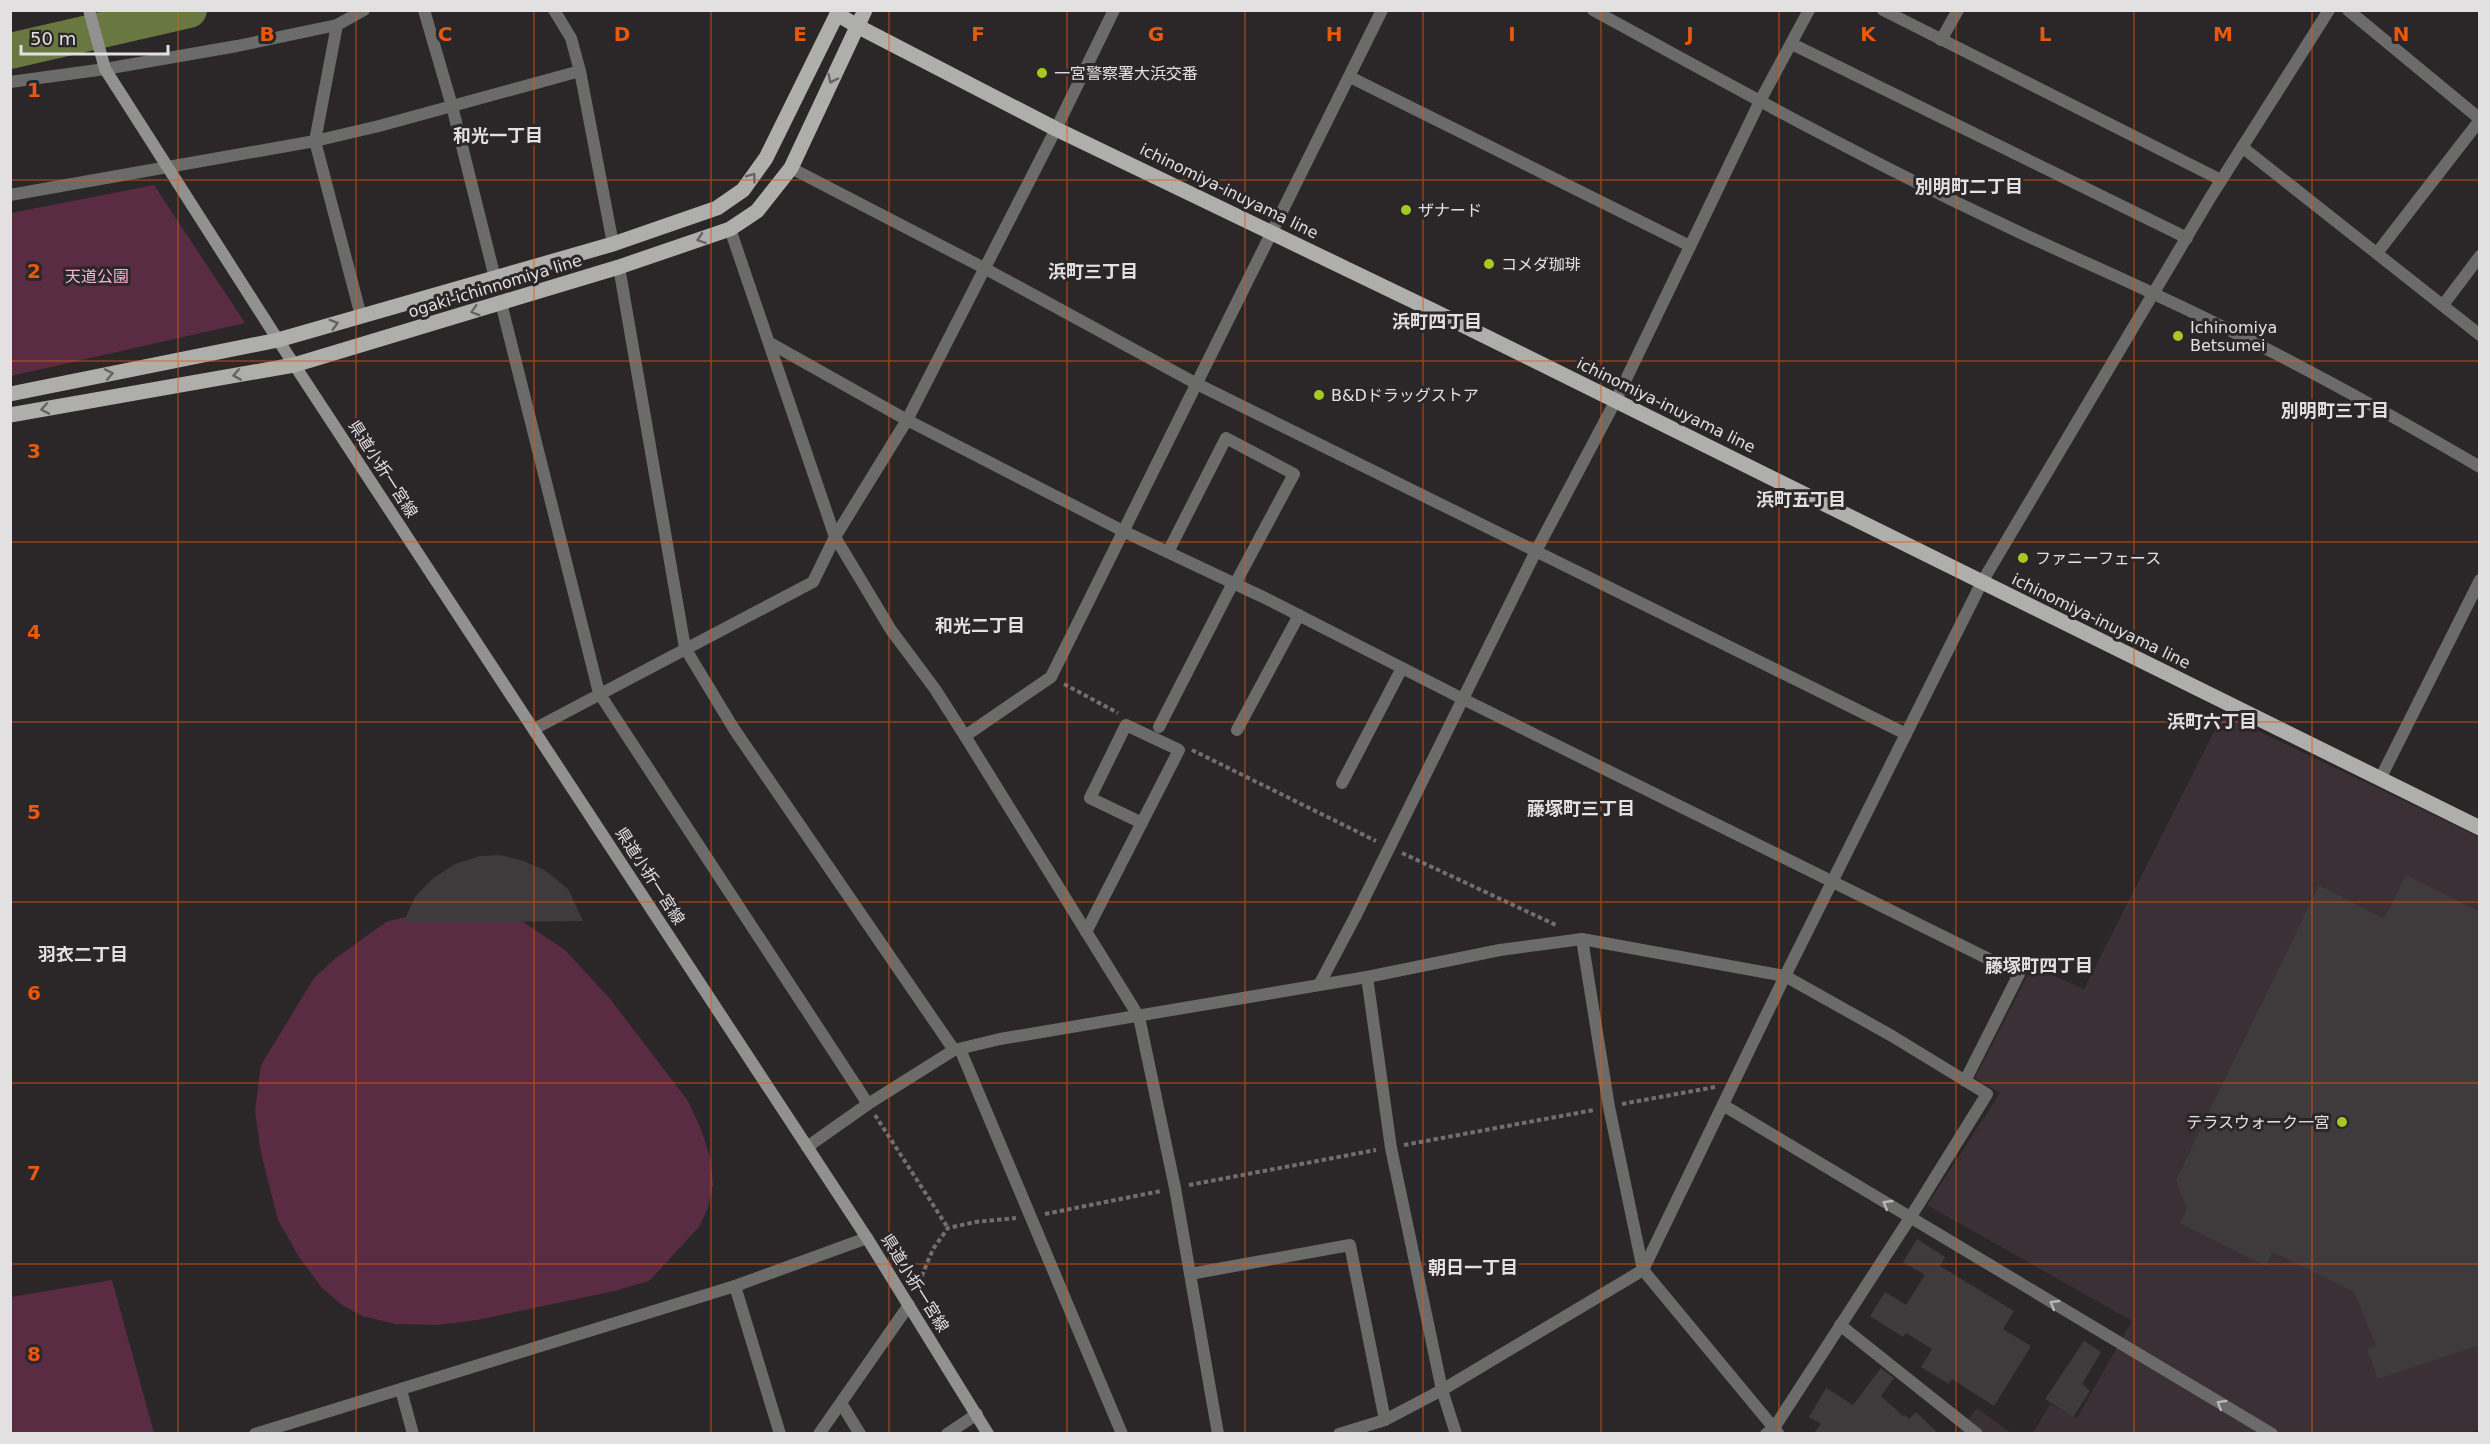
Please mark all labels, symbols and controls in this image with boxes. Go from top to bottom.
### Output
scale bar [21,18,168,56]
text: B [259,22,275,46]
text: C [438,22,452,46]
text: D [614,22,630,46]
text: E [793,22,807,46]
text: F [971,22,985,46]
text: G [1148,22,1164,46]
text: H [1326,22,1342,46]
text: I [1508,22,1516,46]
text: J [1684,22,1694,46]
text: K [1860,22,1877,46]
text: L [2039,22,2052,46]
text: M [2213,22,2233,46]
text: N [2393,22,2409,46]
text: 50 m [30,28,76,49]
place label: 一宮警察署大浜交番 [1054,64,1198,83]
marker: 一宮警察署大浜交番 [1035,66,1049,80]
one-way arrow [828,73,840,84]
text: 1 [27,78,41,102]
district label: 和光一丁目 [453,125,543,146]
street label: ichinomiya-inuyama line [1137,139,1321,243]
one-way arrow [744,173,755,184]
district label: 別明町二丁目 [1915,176,2023,197]
place label: ザナード [1418,201,1482,220]
marker: ザナード [1399,203,1413,217]
one-way arrow [696,232,707,244]
street label: ogaki-ichinnomiya line [406,251,584,321]
place label: コメダ珈琲 [1501,255,1581,274]
marker: コメダ珈琲 [1482,257,1496,271]
text: 2 [27,259,41,283]
district label: 浜町三丁目 [1048,261,1138,282]
park label: 天道公園 [65,267,129,286]
one-way arrow [470,304,481,316]
district label: 浜町四丁目 [1392,311,1482,332]
place label: Ichinomiya Betsumei [2190,318,2277,355]
one-way arrow [328,319,339,331]
marker: Ichinomiya Betsumei [2171,329,2185,343]
street label: ichinomiya-inuyama line [1574,353,1758,457]
one-way arrow [104,368,114,381]
one-way arrow [232,368,242,381]
place label: B&Dドラッグストア [1331,386,1479,405]
marker: B&Dドラッグストア [1312,388,1326,402]
district label: 別明町三丁目 [2281,400,2389,421]
one-way arrow [40,402,49,414]
street label: 県道小折一宮線 [345,417,421,521]
text: 3 [27,439,41,463]
district label: 浜町五丁目 [1756,489,1846,510]
place label: ファニーフェース [2035,549,2161,568]
marker: ファニーフェース [2016,551,2030,565]
street label: ichinomiya-inuyama line [2009,569,2193,673]
district label: 和光二丁目 [935,615,1025,636]
text: 4 [27,620,41,644]
district label: 浜町六丁目 [2167,711,2257,732]
district label: 藤塚町三丁目 [1527,798,1635,819]
text: 5 [27,800,41,824]
street label: 県道小折一宮線 [612,824,688,928]
district label: 羽衣二丁目 [38,944,128,965]
district label: 藤塚町四丁目 [1985,955,2093,976]
text: 6 [27,981,41,1005]
place label: テラスウォーク一宮 [2186,1113,2330,1132]
marker: テラスウォーク一宮 [2335,1115,2349,1129]
text: 7 [27,1161,41,1185]
one-way arrow [1883,1199,1893,1211]
street label: 県道小折一宮線 [877,1230,953,1336]
district label: 朝日一丁目 [1428,1257,1518,1278]
one-way arrow [2050,1300,2060,1311]
text: 8 [27,1342,41,1366]
one-way arrow [2217,1399,2227,1411]

